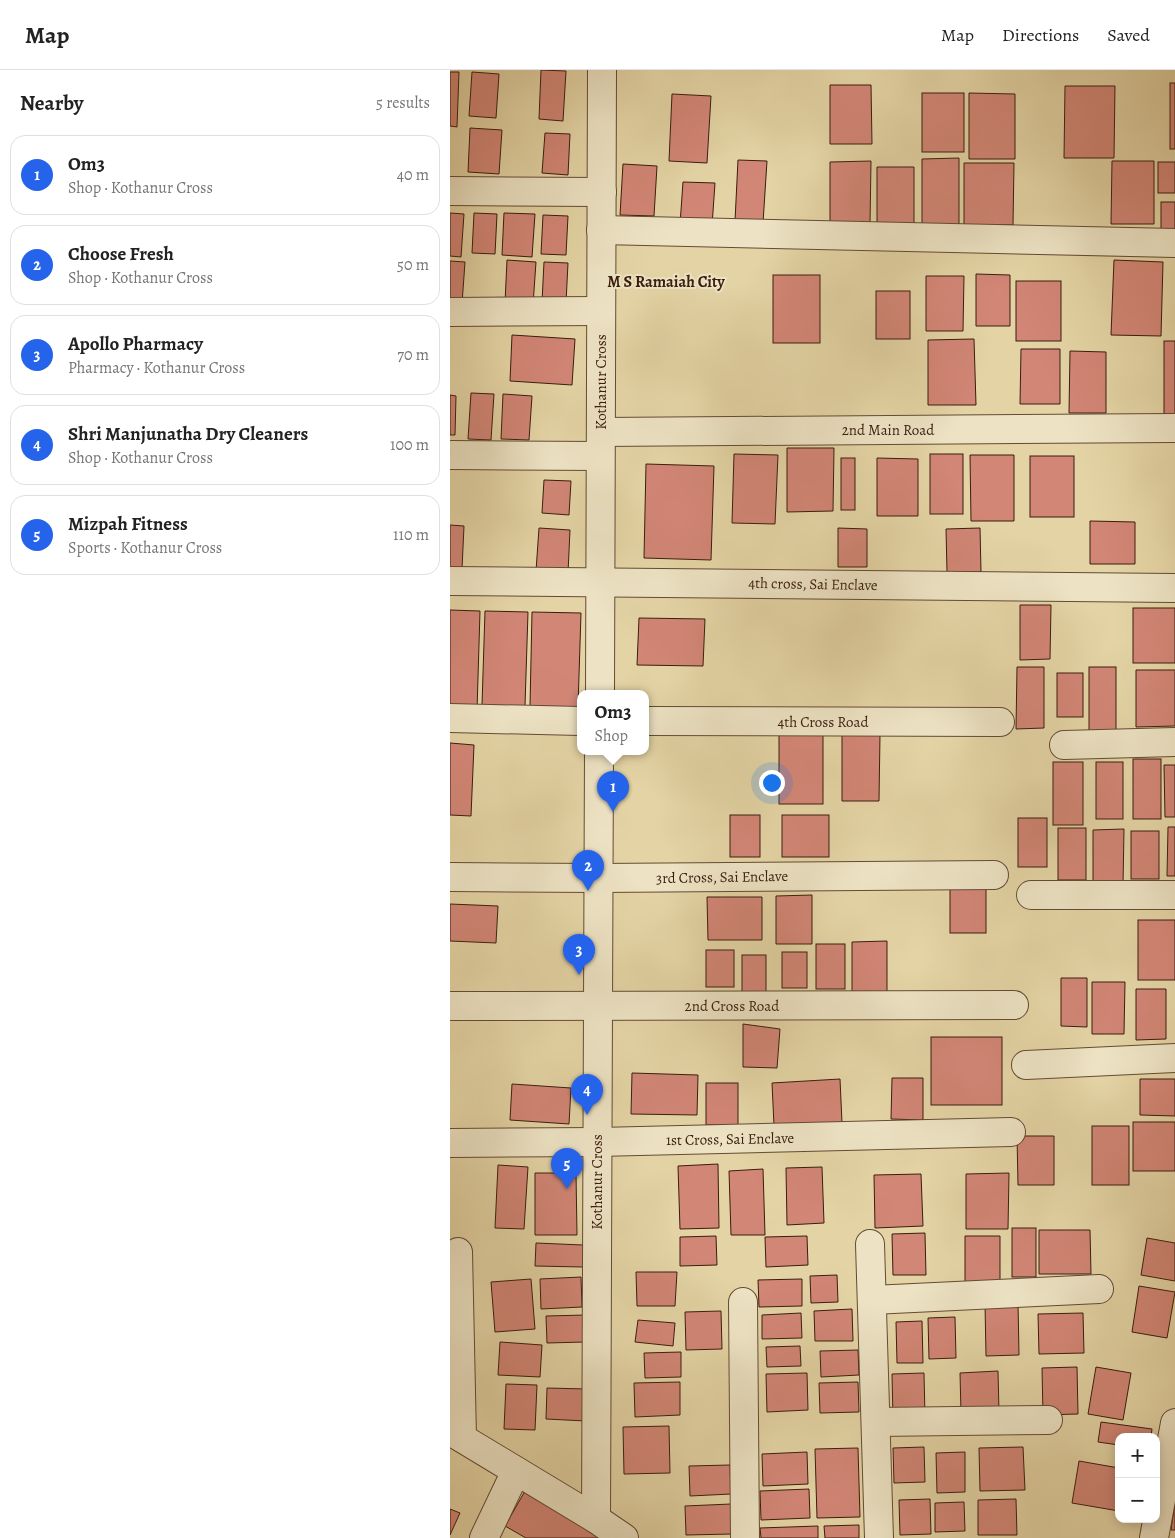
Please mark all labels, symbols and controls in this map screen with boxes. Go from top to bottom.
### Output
text: Map [25,19,69,51]
text: Map [941,23,974,47]
text: Directions [1002,23,1079,47]
text: Saved [1107,23,1150,47]
text: Nearby [20,89,83,117]
text: 5 results [376,92,430,114]
text: Om3 [68,151,105,177]
text: 1 [34,164,40,186]
text: 40 m [397,164,429,186]
text: Shop · Kothanur Cross [68,177,213,199]
text: Choose Fresh [68,241,174,267]
text: 2 [33,254,41,276]
text: 50 m [397,254,429,276]
text: Shop · Kothanur Cross [68,267,213,289]
district label: M S Ramaiah City [607,271,725,293]
text: Apollo Pharmacy [68,331,203,357]
street label: Kothanur Cross [591,334,611,430]
text: 3 [34,344,40,366]
text: 70 m [397,344,429,366]
text: Pharmacy · Kothanur Cross [68,357,245,379]
street label: 2nd Main Road [842,420,935,440]
text: Shri Manjunatha Dry Cleaners [68,421,308,447]
text: 4 [33,434,41,456]
text: 100 m [390,434,429,456]
text: Shop · Kothanur Cross [68,447,213,469]
text: Mizpah Fitness [68,511,188,537]
text: 5 [34,524,40,546]
text: 110 m [393,524,429,546]
text: Sports · Kothanur Cross [68,537,222,559]
street label: 4th cross, Sai Enclave [748,573,878,595]
popup [577,690,649,755]
text: Om3 [595,699,631,725]
street label: 4th Cross Road [777,712,870,732]
text: Shop [595,725,628,747]
your location [759,770,785,796]
pin: 1 [597,771,629,812]
pin: 2 [572,850,604,891]
street label: 3rd Cross, Sai Enclave [656,866,789,888]
pin: 3 [563,934,595,975]
street label: 2nd Cross Road [685,996,780,1016]
pin: 4 [571,1074,603,1115]
street label: 1st Cross, Sai Enclave [666,1128,795,1150]
street label: Kothanur Cross [587,1134,607,1230]
pin: 5 [551,1148,583,1189]
map controls [1115,1433,1160,1523]
button: + [1115,1433,1160,1478]
button: − [1115,1478,1160,1523]

